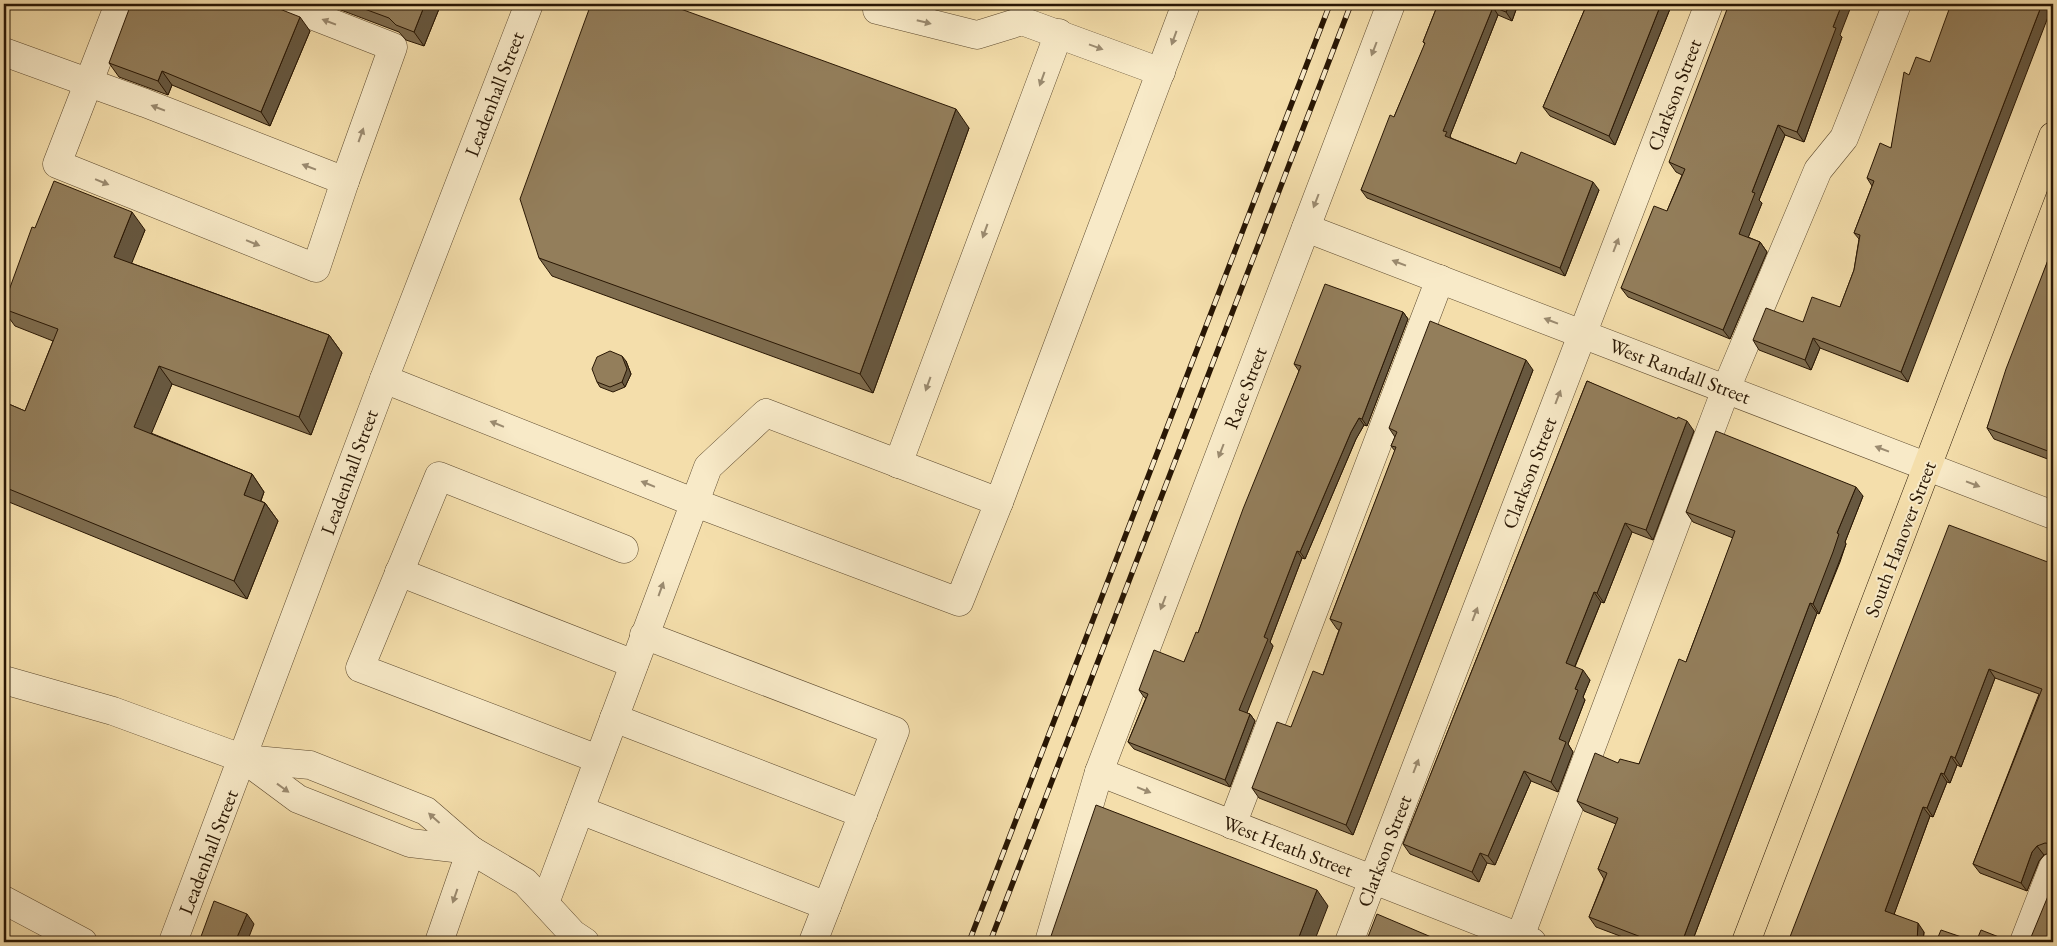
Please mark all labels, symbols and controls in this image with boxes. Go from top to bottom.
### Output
one-way arrow [321,18,336,26]
one-way arrow [917,18,932,26]
street label: Leadenhall Street [458,27,530,160]
one-way arrow [1170,30,1177,45]
street label: Clarkson Street [1641,35,1708,155]
one-way arrow [1370,42,1378,57]
one-way arrow [1089,43,1104,51]
one-way arrow [1038,72,1046,87]
one-way arrow [150,104,165,112]
one-way arrow [358,128,366,143]
one-way arrow [301,163,316,171]
one-way arrow [95,179,110,187]
one-way arrow [1312,194,1320,209]
one-way arrow [981,224,988,239]
one-way arrow [1613,238,1620,253]
one-way arrow [246,239,260,247]
one-way arrow [1391,259,1406,267]
one-way arrow [1543,317,1558,325]
street label: West Randall Street [1606,332,1755,410]
street label: Race Street [1218,343,1273,433]
one-way arrow [924,376,931,391]
one-way arrow [1554,389,1562,404]
street label: Leadenhall Street [314,405,384,538]
street label: Clarkson Street [1496,413,1563,533]
one-way arrow [489,420,504,428]
one-way arrow [1217,444,1225,459]
one-way arrow [1874,445,1889,453]
street label: South Hanover Street [1858,456,1942,621]
one-way arrow [640,480,655,488]
one-way arrow [1966,480,1981,488]
one-way arrow [657,581,665,596]
one-way arrow [1159,596,1167,611]
one-way arrow [1471,607,1479,621]
one-way arrow [1412,758,1420,773]
one-way arrow [276,782,289,793]
street label: Leadenhall Street [172,785,244,918]
one-way arrow [1137,786,1152,794]
street label: Clarkson Street [1351,791,1418,911]
street label: West Heath Street [1219,809,1357,883]
one-way arrow [429,812,441,824]
one-way arrow [450,889,458,904]

